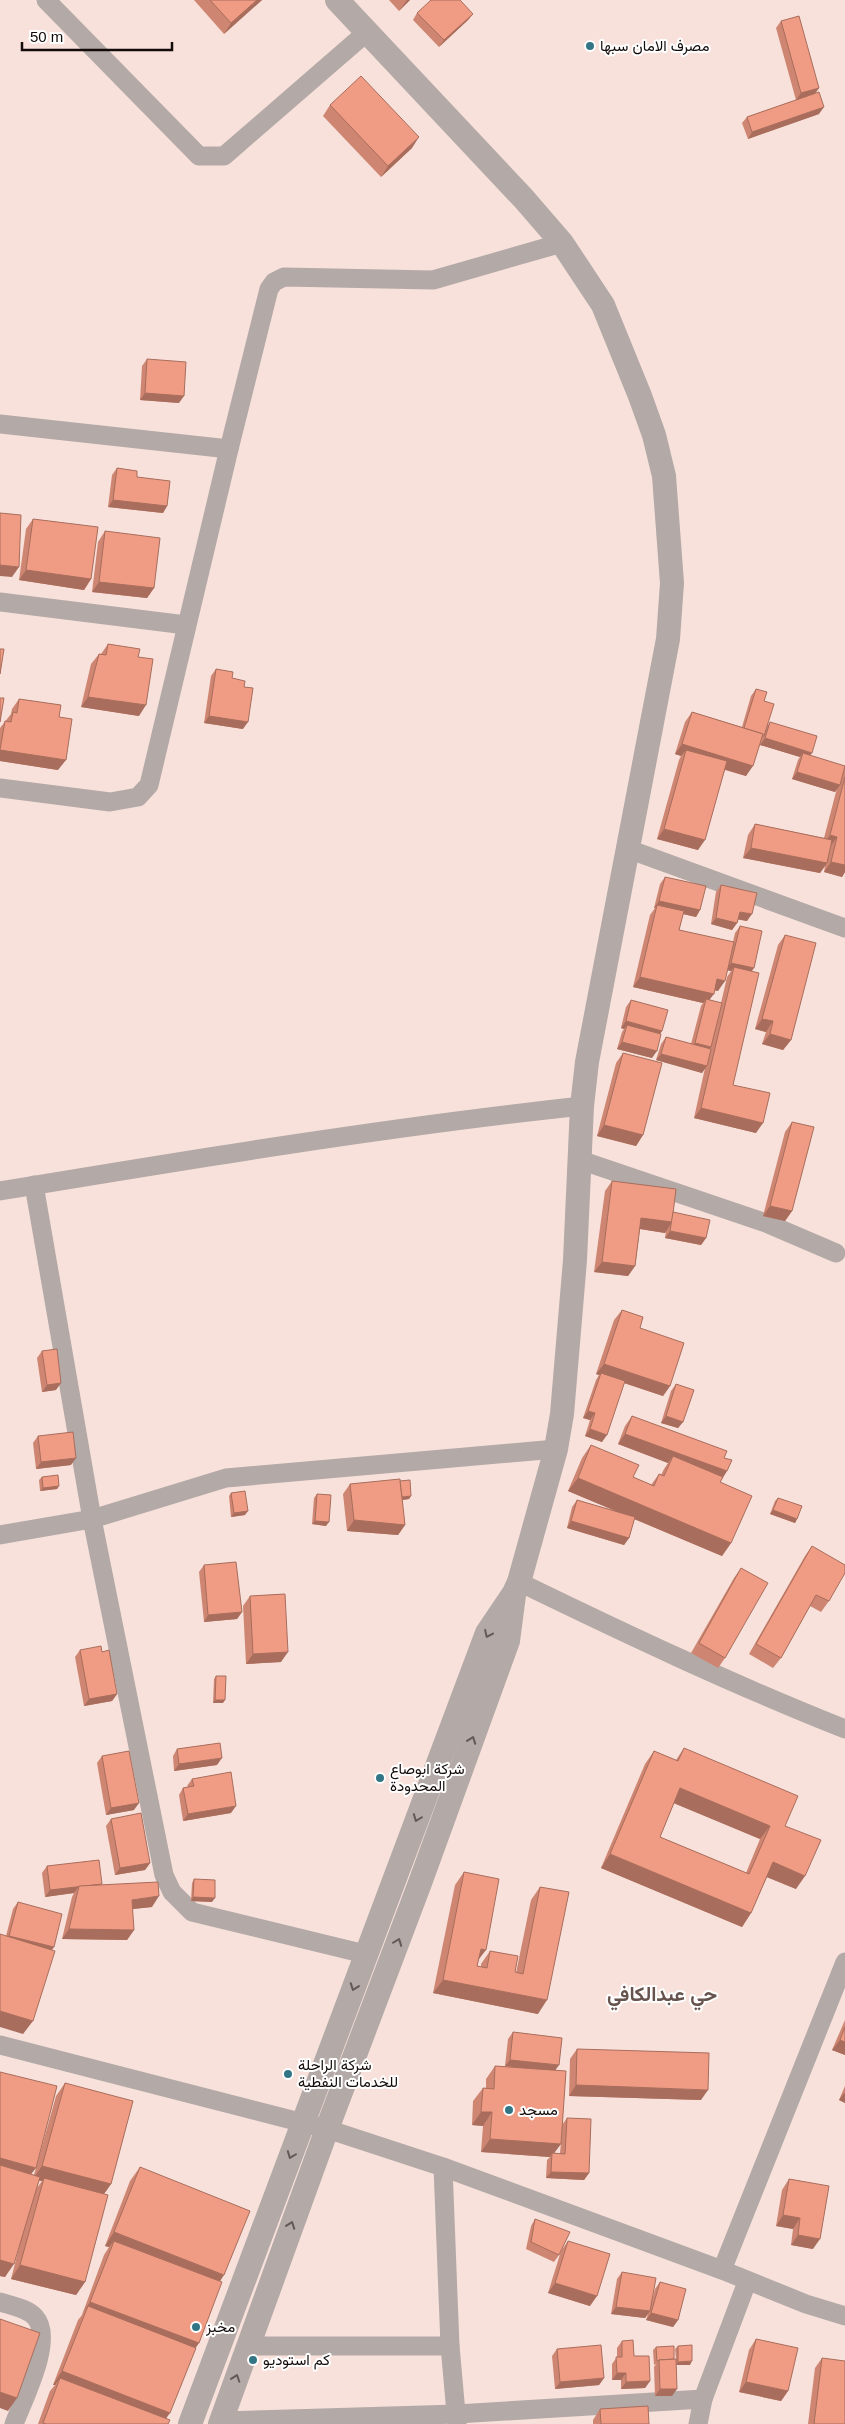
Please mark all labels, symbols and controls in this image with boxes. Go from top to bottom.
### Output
scale bar [22,20,172,52]
text: 50 m [30,28,63,45]
place label: مصرف الامان سبها [600,37,710,55]
marker: مصرف الامان سبها [584,40,596,52]
one-way arrow [483,1629,494,1638]
one-way arrow [466,1737,476,1745]
place label: شركة ابوصاع المحدودة [390,1760,465,1795]
marker: شركة ابوصاع المحدودة [374,1772,386,1784]
one-way arrow [413,1813,423,1822]
one-way arrow [392,1938,402,1947]
one-way arrow [350,1982,360,1990]
district label: حي عبدالكافي [607,1983,717,2011]
place label: شركة الراحلة للخدمات النفطية [298,2056,398,2091]
marker: شركة الراحلة للخدمات النفطية [282,2068,294,2080]
place label: مسجد [519,2101,558,2119]
marker: مسجد [503,2104,515,2116]
one-way arrow [287,2151,297,2159]
one-way arrow [285,2221,295,2230]
place label: مخبز [205,2318,235,2336]
marker: مخبز [190,2321,202,2333]
place label: كم استوديو [263,2351,330,2370]
marker: كم استوديو [247,2354,259,2366]
one-way arrow [230,2374,240,2383]

